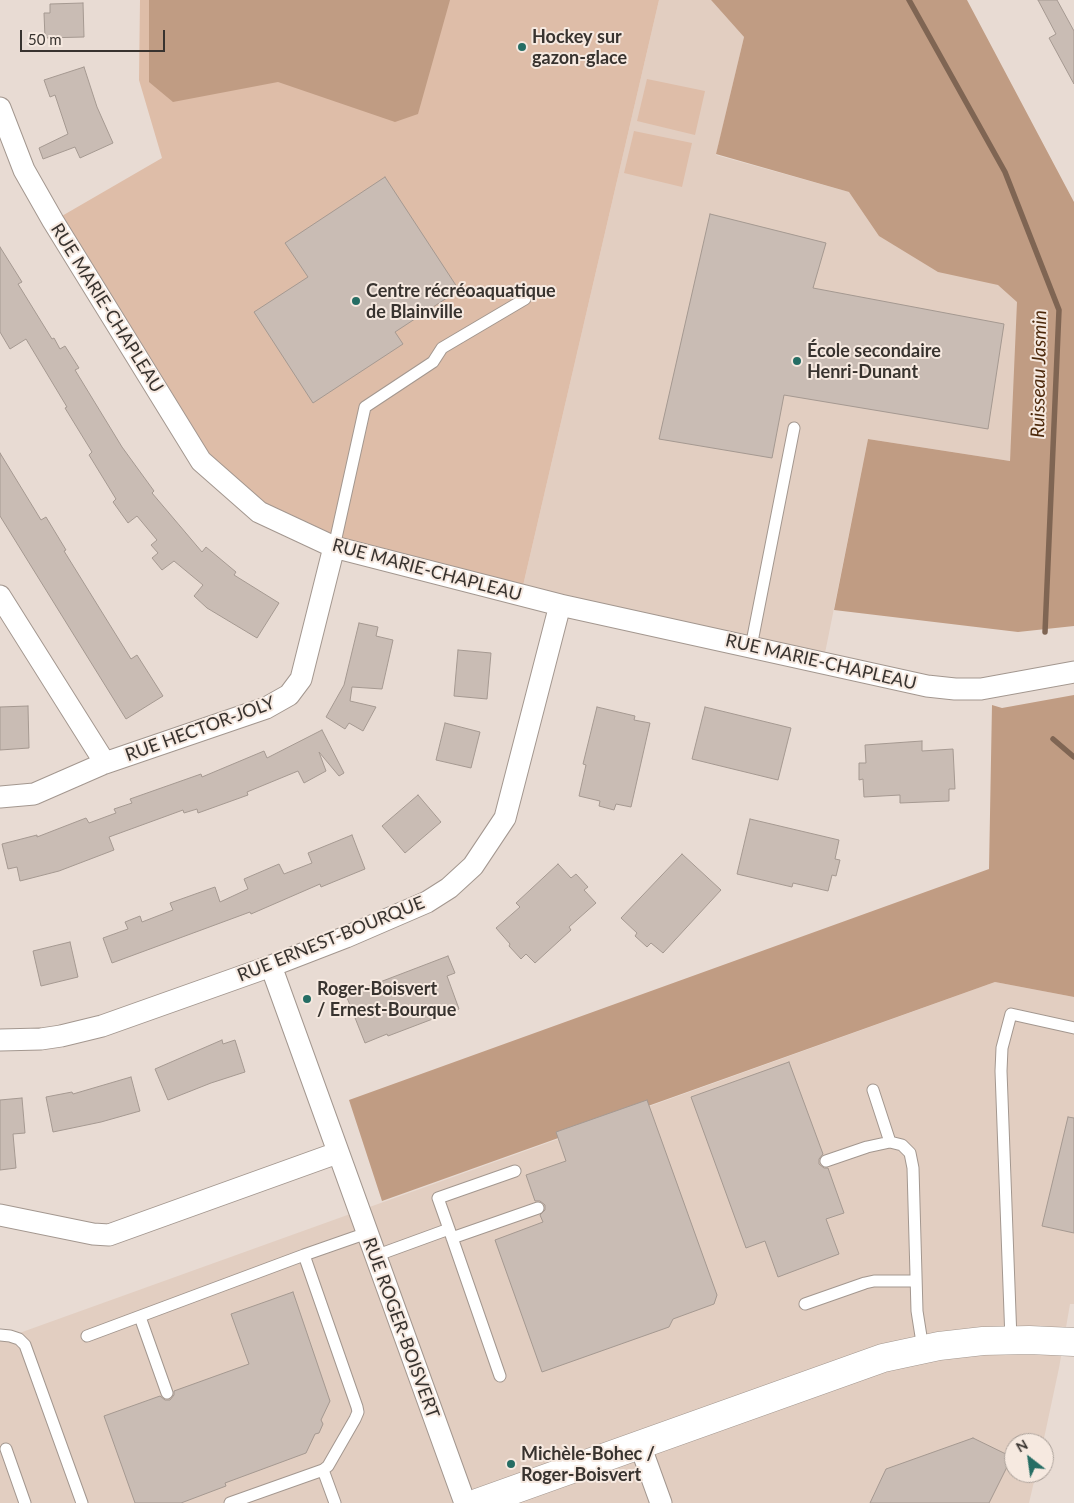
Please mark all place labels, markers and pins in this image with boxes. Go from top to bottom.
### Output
place label: Hockey sur gazon-glace [532,26,627,68]
marker: Hockey sur gazon-glace [516,41,528,53]
place label: Centre récréoaquatique de Blainville [366,280,556,322]
marker: Centre récréoaquatique de Blainville [350,295,362,307]
place label: École secondaire Henri-Dunant [807,340,941,382]
marker: École secondaire Henri-Dunant [791,355,803,367]
place label: Roger-Boisvert / Ernest-Bourque [317,978,456,1021]
marker: Roger-Boisvert / Ernest-Bourque [301,993,313,1005]
place label: Michèle-Bohec / Roger-Boisvert [521,1443,655,1486]
marker: Michèle-Bohec / Roger-Boisvert [505,1458,517,1470]

